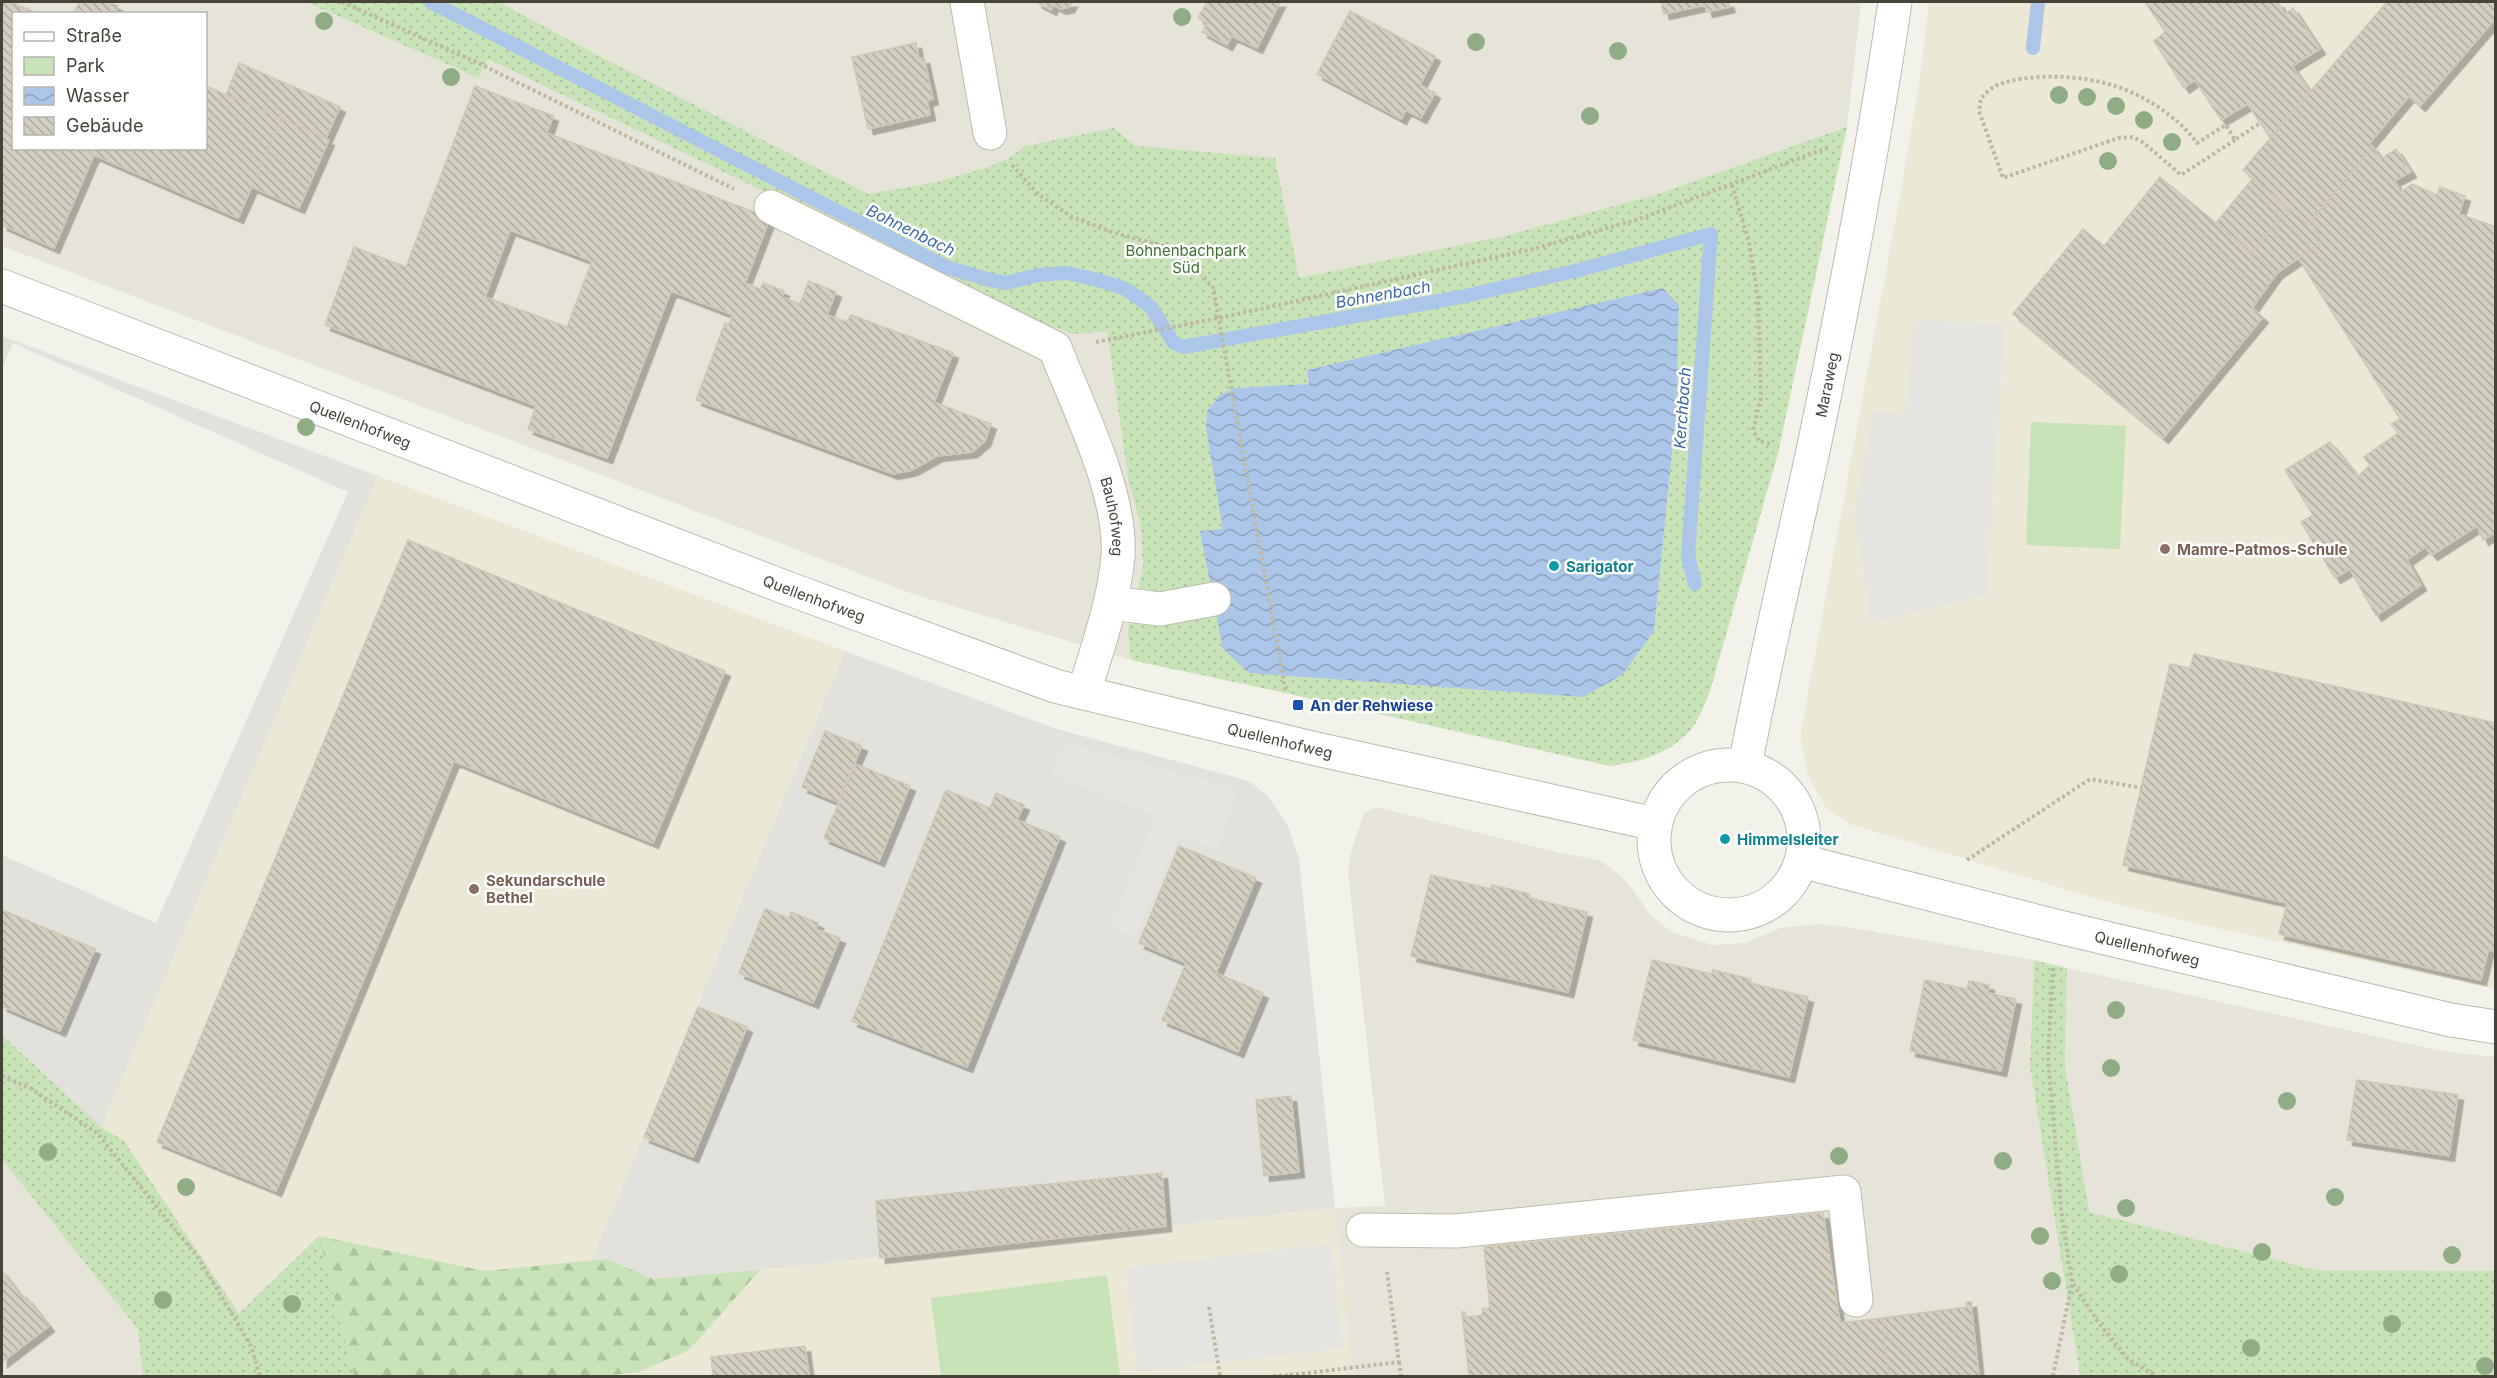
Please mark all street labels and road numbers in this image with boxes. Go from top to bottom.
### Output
street label: Maraweg [1811,350,1842,419]
street label: Quellenhofweg [307,396,414,452]
street label: Bauhofweg [1097,474,1128,557]
street label: Quellenhofweg [760,570,868,625]
street label: Quellenhofweg [1226,718,1335,762]
street label: Quellenhofweg [2093,926,2202,970]

